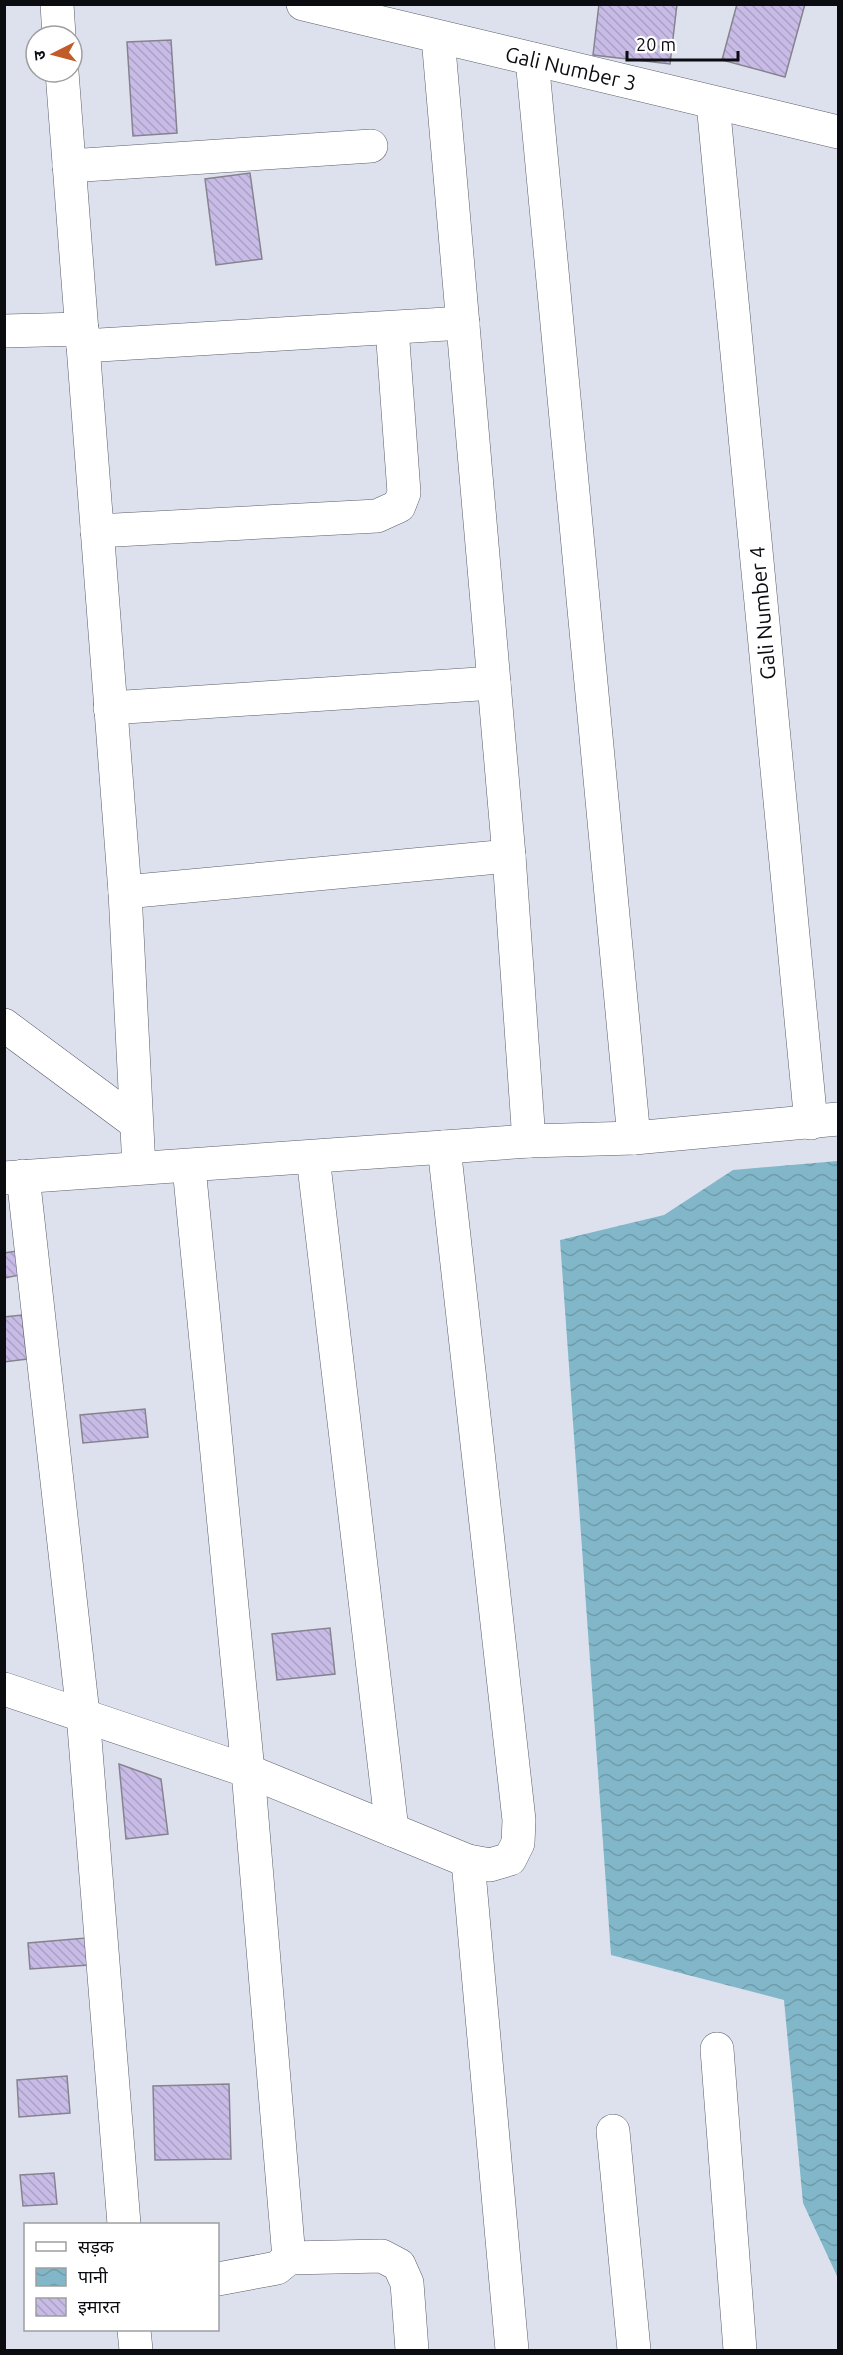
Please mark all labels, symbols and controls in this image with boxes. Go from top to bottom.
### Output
north arrow [24,24,84,84]
scale bar [627,24,738,62]
text: 20 m [636,34,676,54]
street label: Gali Number 3 [503,41,639,95]
text: उ [30,49,49,61]
street label: Gali Number 4 [744,545,780,681]
legend [24,2223,219,2331]
text: सड़क [78,2236,115,2257]
text: पानी [78,2266,108,2286]
text: इमारत [78,2296,121,2316]

